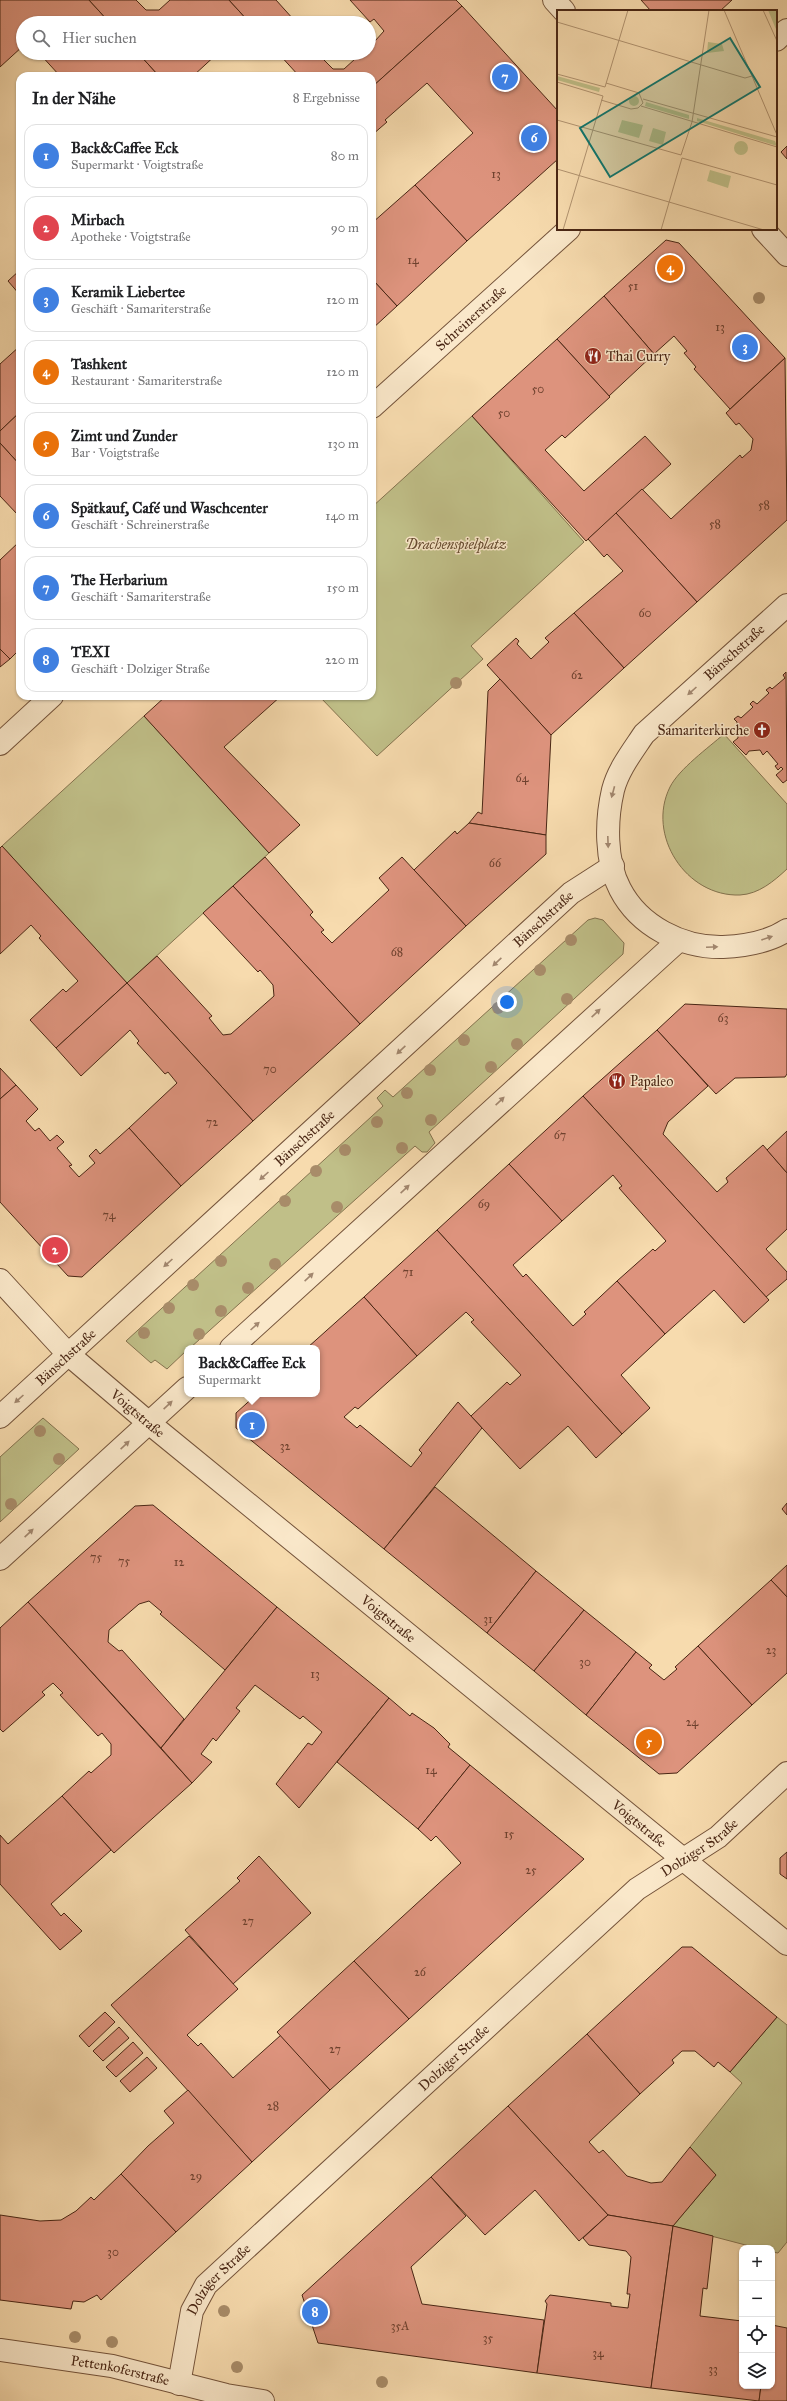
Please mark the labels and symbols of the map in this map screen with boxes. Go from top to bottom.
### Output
inset map [557,10,777,230]
pin: 7 [492,62,518,92]
pin: 6 [521,123,547,153]
house number: 13 [491,167,501,181]
house number: 14 [407,253,419,267]
pin: 4 [657,253,683,283]
house number: 51 [628,279,638,293]
street label: Schreinerstraße [432,282,510,355]
house number: 13 [715,320,725,334]
pin: 3 [732,332,758,362]
restaurant icon: Thai Curry [583,346,603,366]
place label: Thai Curry [606,348,671,365]
house number: 50 [532,382,544,396]
house number: 50 [498,406,510,420]
house number: 58 [758,498,770,512]
house number: 58 [709,517,721,531]
park label: Drachenspielplatz [405,536,507,554]
house number: 60 [638,606,652,620]
street label: Bänschstraße [700,621,768,684]
house number: 62 [571,668,583,682]
one-way arrow [687,686,697,696]
church icon: Samariterkirche [752,720,772,740]
place label: Samariterkirche [657,722,749,739]
house number: 64 [516,771,529,785]
one-way arrow [610,785,616,798]
one-way arrow [605,836,611,849]
house number: 66 [489,856,502,870]
street label: Bänschstraße [510,887,577,951]
one-way arrow [762,935,774,941]
one-way arrow [706,944,719,950]
house number: 68 [391,945,403,959]
one-way arrow [492,957,502,966]
your location [497,992,517,1012]
one-way arrow [591,1008,601,1018]
house number: 63 [718,1011,729,1025]
one-way arrow [396,1045,406,1055]
house number: 70 [263,1062,277,1076]
restaurant icon: Papaleo [607,1071,627,1091]
place label: Papaleo [630,1073,673,1090]
one-way arrow [496,1097,505,1106]
street label: Bänschstraße [271,1106,338,1170]
house number: 72 [206,1115,218,1129]
house number: 67 [554,1128,566,1142]
one-way arrow [259,1171,269,1180]
one-way arrow [400,1184,410,1194]
house number: 69 [478,1197,490,1211]
house number: 74 [103,1208,116,1222]
pin: 2 [42,1235,68,1265]
one-way arrow [163,1259,173,1268]
house number: 71 [402,1265,414,1279]
one-way arrow [304,1272,314,1281]
one-way arrow [250,1321,261,1330]
street label: Bänschstraße [32,1325,100,1389]
street label: Voigtstraße [106,1385,168,1441]
one-way arrow [14,1395,24,1404]
one-way arrow [163,1401,173,1410]
pin: 1 [239,1410,265,1440]
house number: 32 [280,1439,290,1453]
one-way arrow [120,1440,130,1450]
one-way arrow [24,1528,34,1538]
house number: 75 [90,1550,102,1564]
house number: 75 [118,1554,130,1568]
house number: 12 [174,1555,184,1569]
street label: Voigtstraße [357,1591,419,1646]
house number: 31 [483,1612,493,1626]
house number: 23 [766,1643,777,1657]
house number: 30 [579,1655,591,1669]
house number: 13 [310,1667,320,1681]
house number: 24 [686,1715,699,1729]
pin: 5 [636,1727,662,1757]
house number: 14 [425,1763,437,1777]
street label: Voigtstraße [607,1796,670,1851]
street label: Dolziger Straße [658,1815,742,1880]
house number: 15 [504,1827,515,1841]
house number: 25 [525,1863,537,1877]
house number: 27 [242,1914,254,1928]
house number: 26 [414,1965,427,1979]
street label: Dolziger Straße [415,2021,493,2095]
house number: 27 [329,2042,341,2056]
house number: 28 [267,2099,279,2113]
house number: 29 [190,2169,202,2183]
street label: Dolziger Straße [183,2240,255,2318]
house number: 30 [107,2245,119,2259]
pin: 8 [302,2297,328,2327]
house number: 35A [391,2319,409,2333]
house number: 35 [483,2331,494,2345]
house number: 34 [592,2346,604,2360]
street label: Pettenkoferstraße [70,2352,171,2389]
house number: 33 [708,2362,718,2376]

